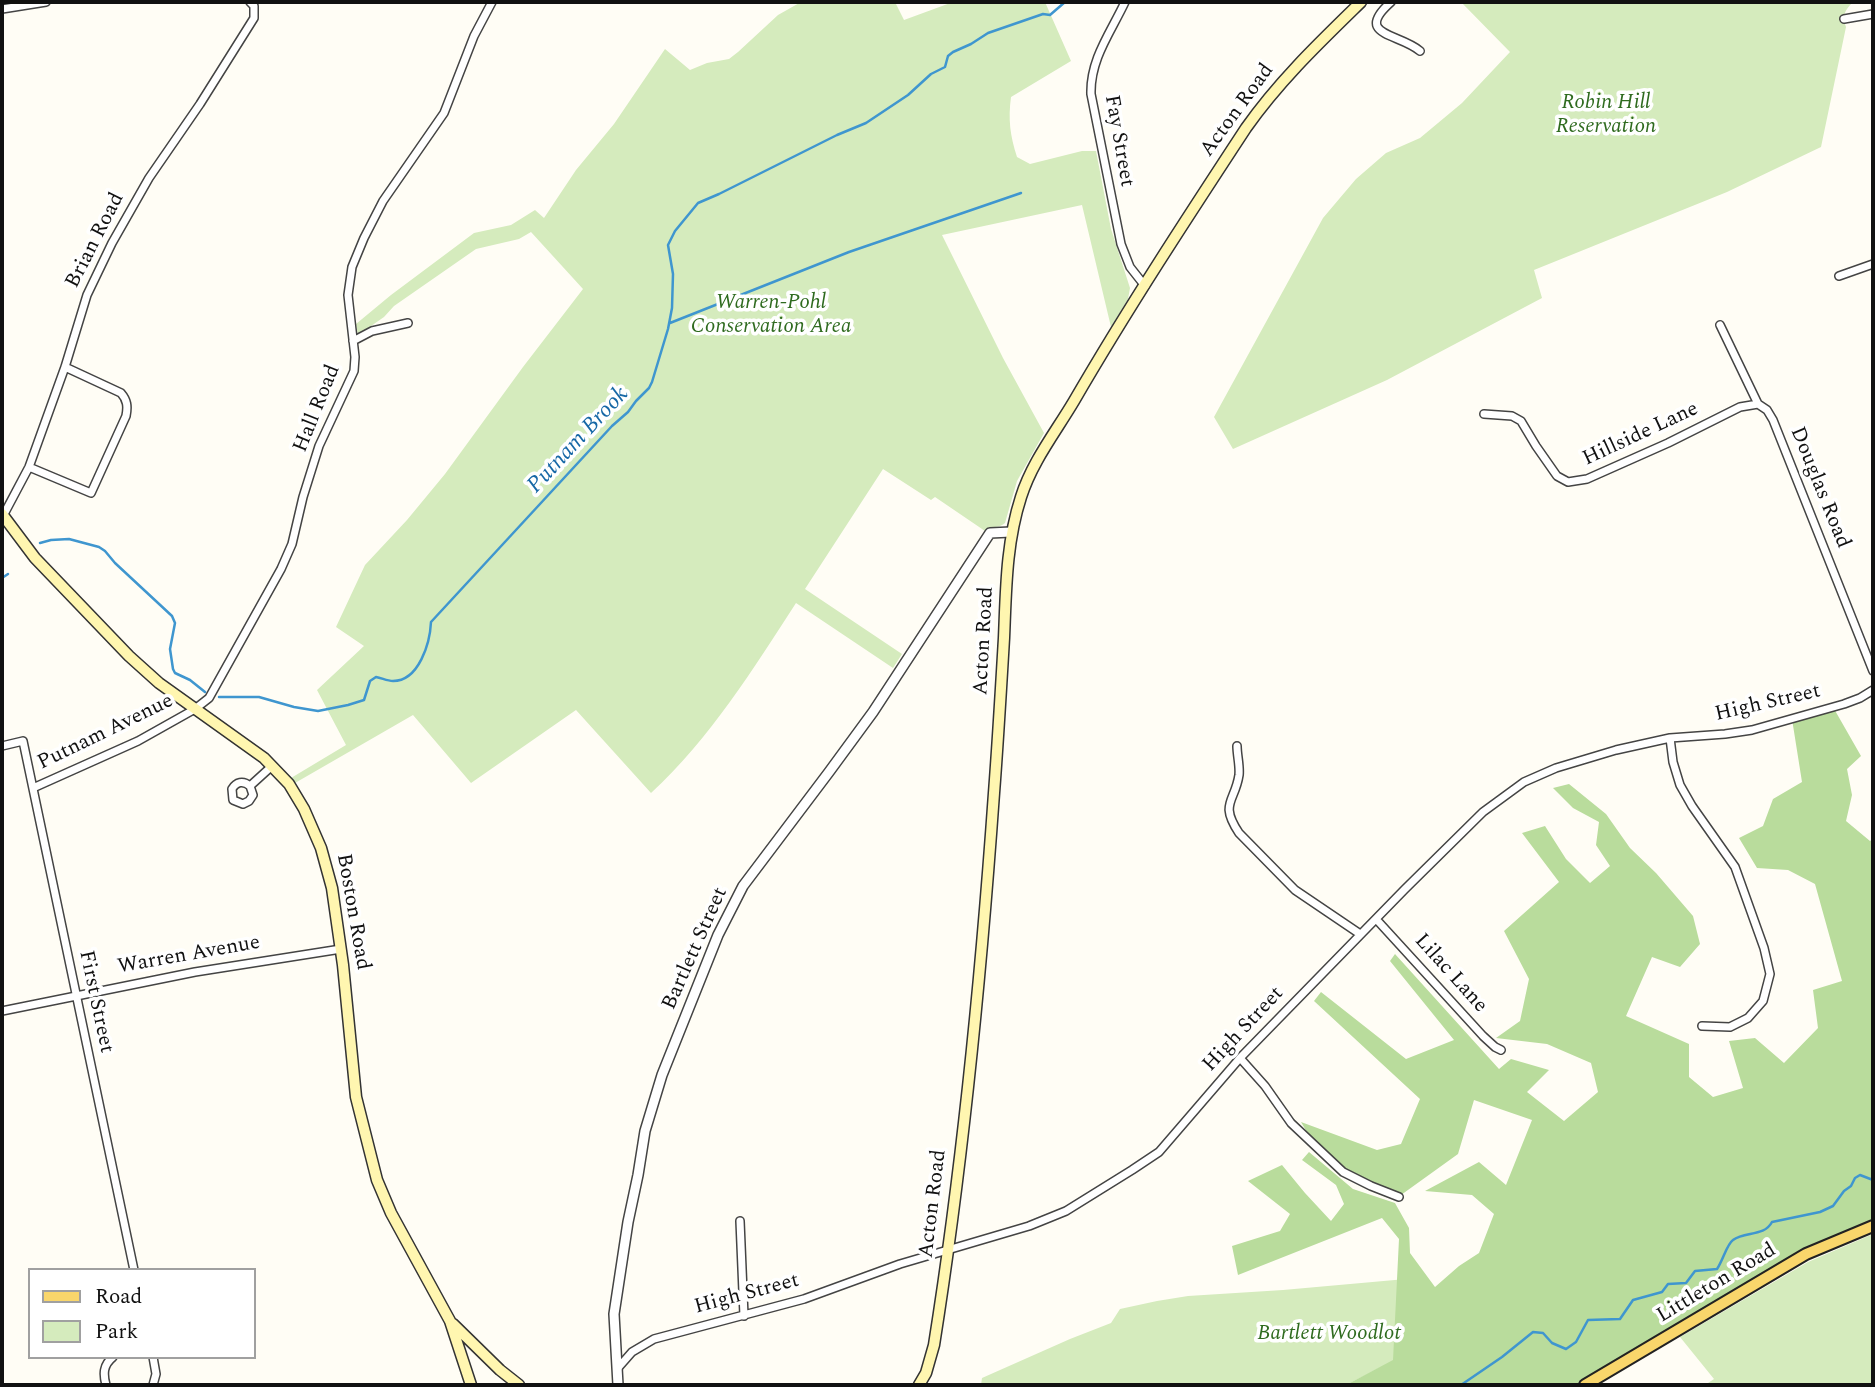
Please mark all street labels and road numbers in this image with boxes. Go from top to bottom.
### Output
street label: Acton Road [1196,60,1280,162]
street label: Fay Street [1098,93,1138,189]
street label: Brian Road [61,189,131,293]
street label: Hall Road [289,362,347,456]
street label: Hillside Lane [1579,397,1703,473]
street label: Douglas Road [1783,424,1855,552]
street label: Acton Road [970,586,1000,696]
street label: High Street [1713,680,1823,728]
street label: Putnam Avenue [34,689,178,777]
street label: Boston Road [329,852,375,972]
street label: Bartlett Street [658,884,734,1014]
street label: Lilac Lane [1408,929,1492,1019]
street label: Warren Avenue [116,931,262,981]
street label: First Street [72,948,118,1056]
street label: High Street [1198,982,1290,1078]
street label: Acton Road [915,1148,953,1260]
street label: Littleton Road [1653,1239,1781,1329]
street label: High Street [692,1269,802,1321]

